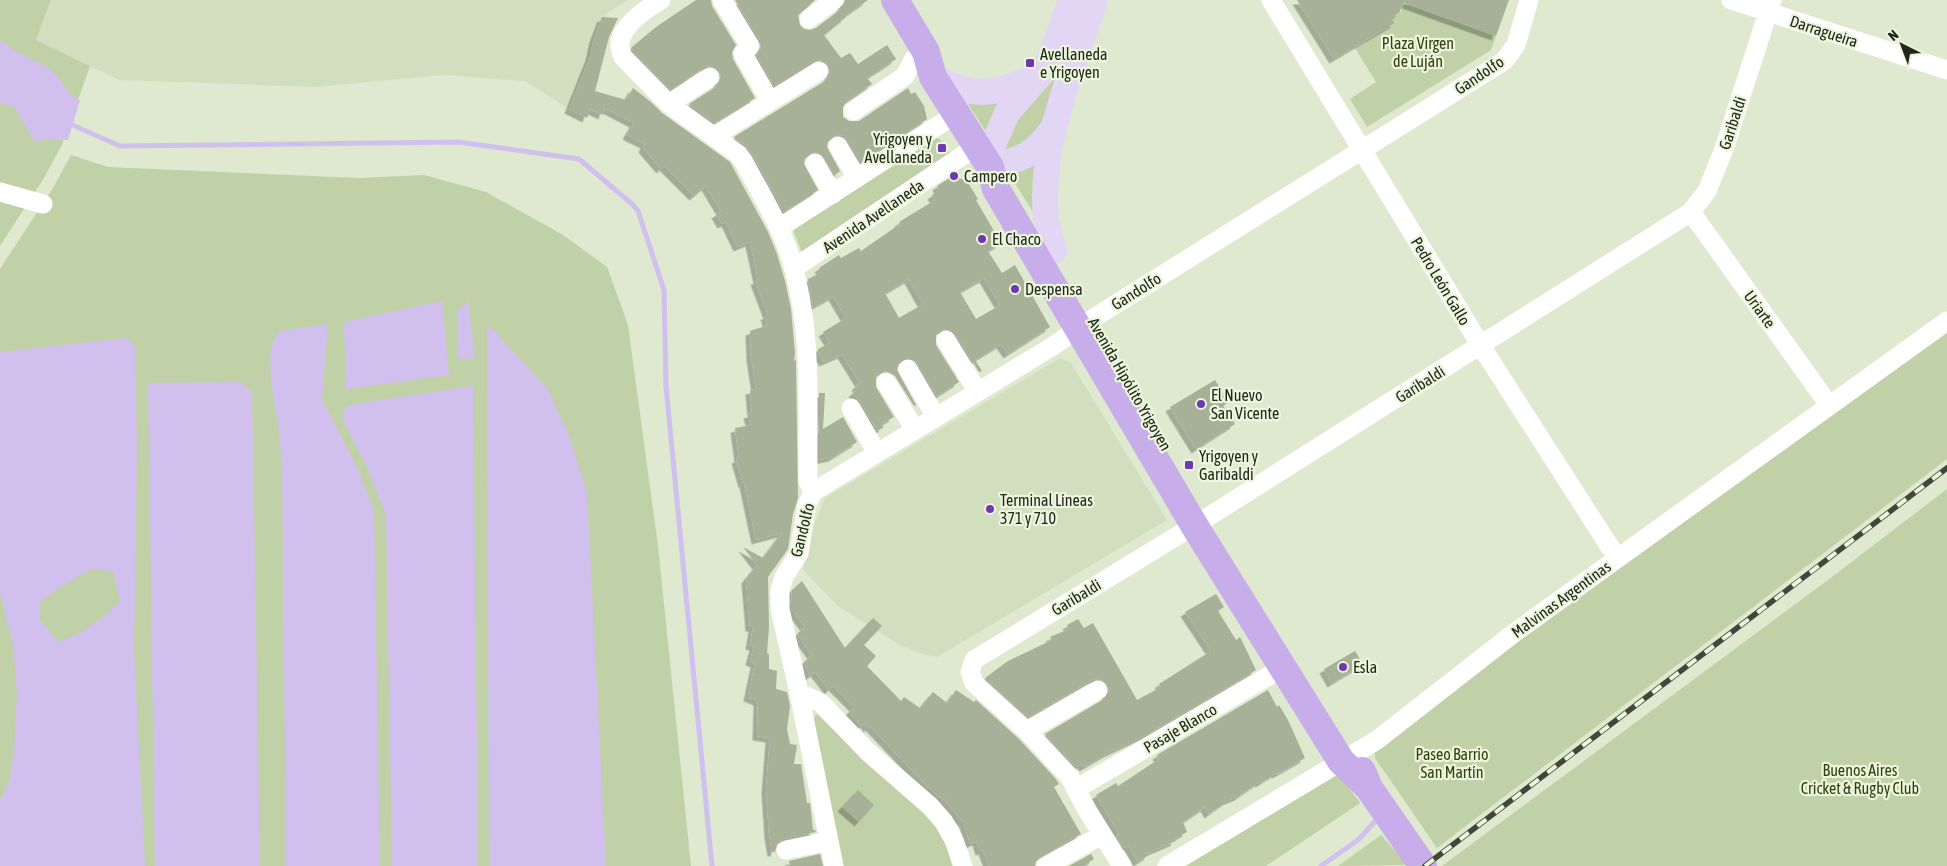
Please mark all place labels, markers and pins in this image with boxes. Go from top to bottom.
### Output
place label: Avellaneda e Yrigoyen [1040,45,1107,82]
marker: Avellaneda e Yrigoyen [1024,57,1036,69]
place label: Yrigoyen y Avellaneda [865,130,932,166]
marker: Yrigoyen y Avellaneda [936,142,948,154]
place label: Campero [964,167,1017,186]
marker: Campero [948,170,960,182]
place label: El Chaco [992,230,1041,248]
marker: El Chaco [976,233,988,245]
place label: Despensa [1025,280,1083,299]
marker: Despensa [1009,283,1021,295]
place label: El Nuevo San Vicente [1211,386,1279,422]
marker: El Nuevo San Vicente [1195,398,1207,410]
place label: Yrigoyen y Garibaldi [1199,447,1258,483]
marker: Yrigoyen y Garibaldi [1183,459,1195,471]
place label: Terminal Líneas 371 y 710 [1000,491,1093,528]
marker: Terminal Líneas 371 y 710 [984,503,996,515]
place label: Esla [1353,658,1377,676]
marker: Esla [1337,661,1349,673]

